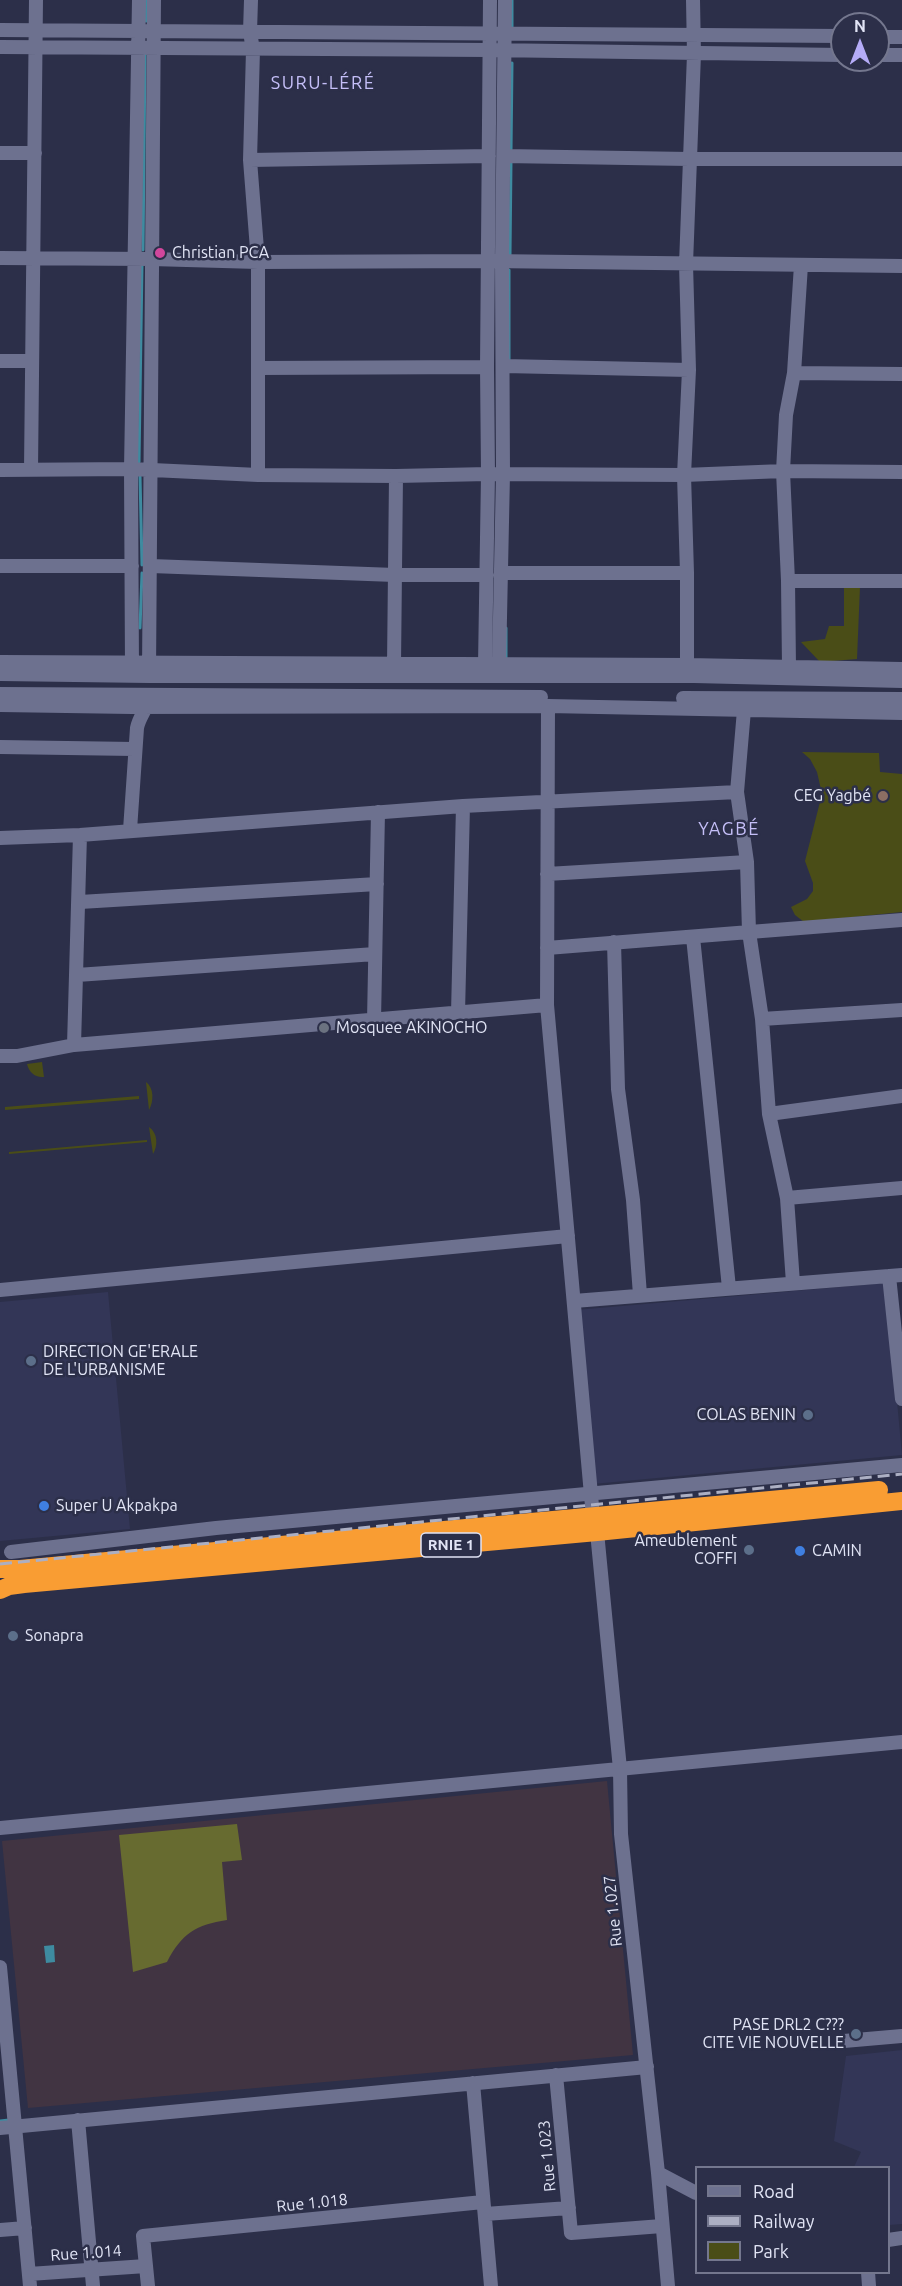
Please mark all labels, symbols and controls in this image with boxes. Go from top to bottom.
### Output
north arrow [830,12,890,72]
text: N [854,17,866,35]
district label: SURU-LÉRÉ [271,72,375,94]
place label: Christian PCA [172,243,269,263]
marker: Christian PCA [153,246,167,260]
place label: CEG Yagbé [794,786,871,806]
marker: CEG Yagbé [876,789,890,803]
district label: YAGBÉ [698,818,760,840]
place label: Mosquee AKINOCHO [336,1018,487,1038]
marker: Mosquee AKINOCHO [317,1021,331,1035]
place label: DIRECTION GE'ERALE DE L'URBANISME [43,1342,198,1380]
marker: DIRECTION GE'ERALE DE L'URBANISME [24,1354,38,1368]
place label: COLAS BENIN [697,1405,796,1425]
marker: COLAS BENIN [801,1408,815,1422]
place label: Super U Akpakpa [56,1496,178,1516]
marker: Super U Akpakpa [37,1499,51,1513]
place label: Ameublement COFFI [634,1531,737,1569]
road number: RNIE 1 [421,1533,481,1557]
place label: CAMIN [812,1541,862,1561]
marker: Ameublement COFFI [742,1543,756,1557]
marker: CAMIN [793,1544,807,1558]
place label: Sonapra [25,1626,84,1646]
marker: Sonapra [6,1629,20,1643]
street label: Rue 1.027 [600,1874,626,1948]
place label: PASE DRL2 C??? CITE VIE NOUVELLE [702,2015,844,2053]
marker: PASE DRL2 C??? CITE VIE NOUVELLE [849,2027,863,2041]
street label: Rue 1.023 [534,2119,560,2193]
legend [695,2166,890,2274]
text: Road [753,2181,795,2201]
street label: Rue 1.018 [275,2190,349,2216]
text: Railway [753,2211,814,2231]
street label: Rue 1.014 [50,2241,122,2265]
text: Park [753,2241,789,2261]

